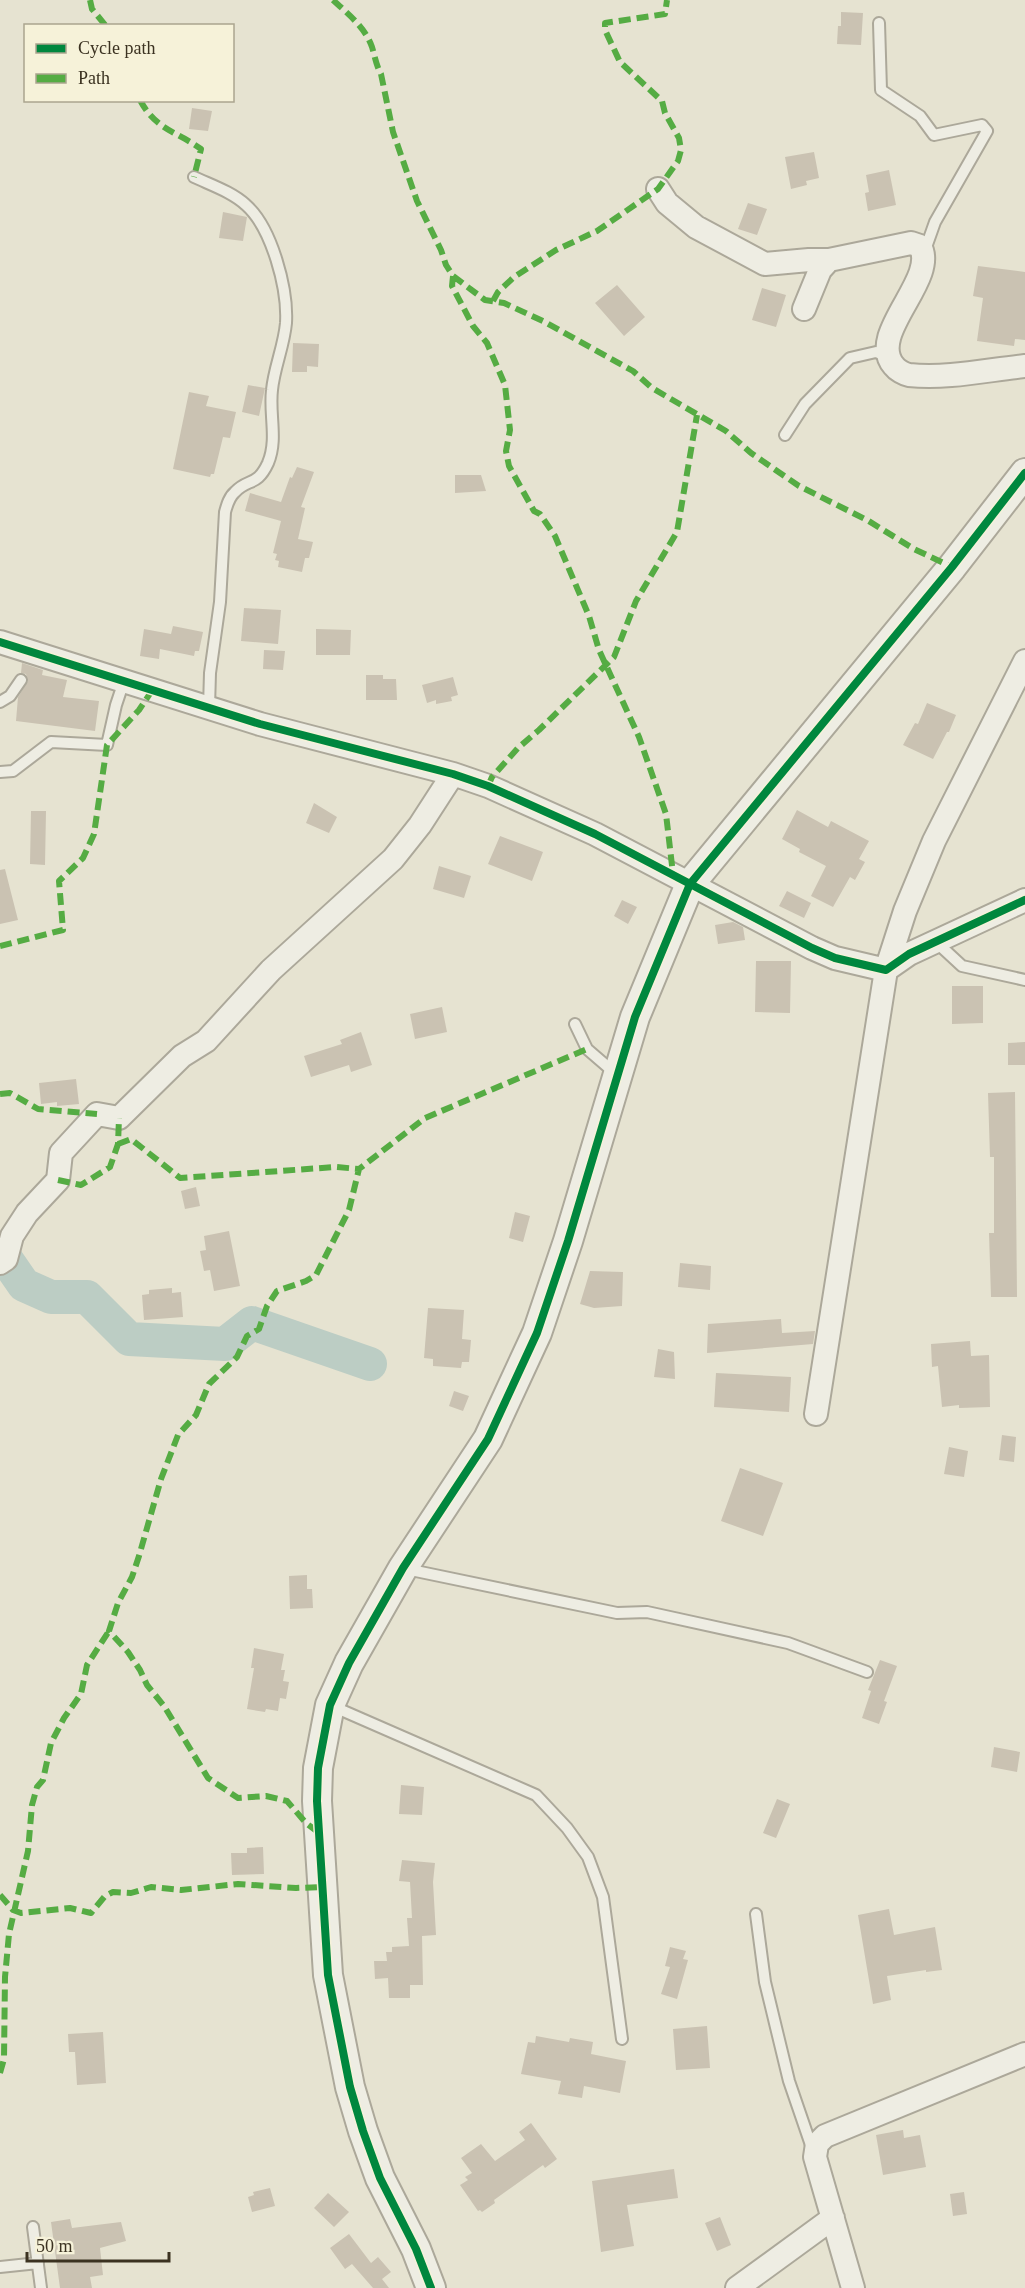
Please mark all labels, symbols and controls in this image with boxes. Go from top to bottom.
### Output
legend [24,24,234,102]
text: Cycle path [78,38,155,58]
text: Path [78,68,110,88]
scale bar [27,2225,170,2263]
text: 50 m [36,2236,73,2256]

